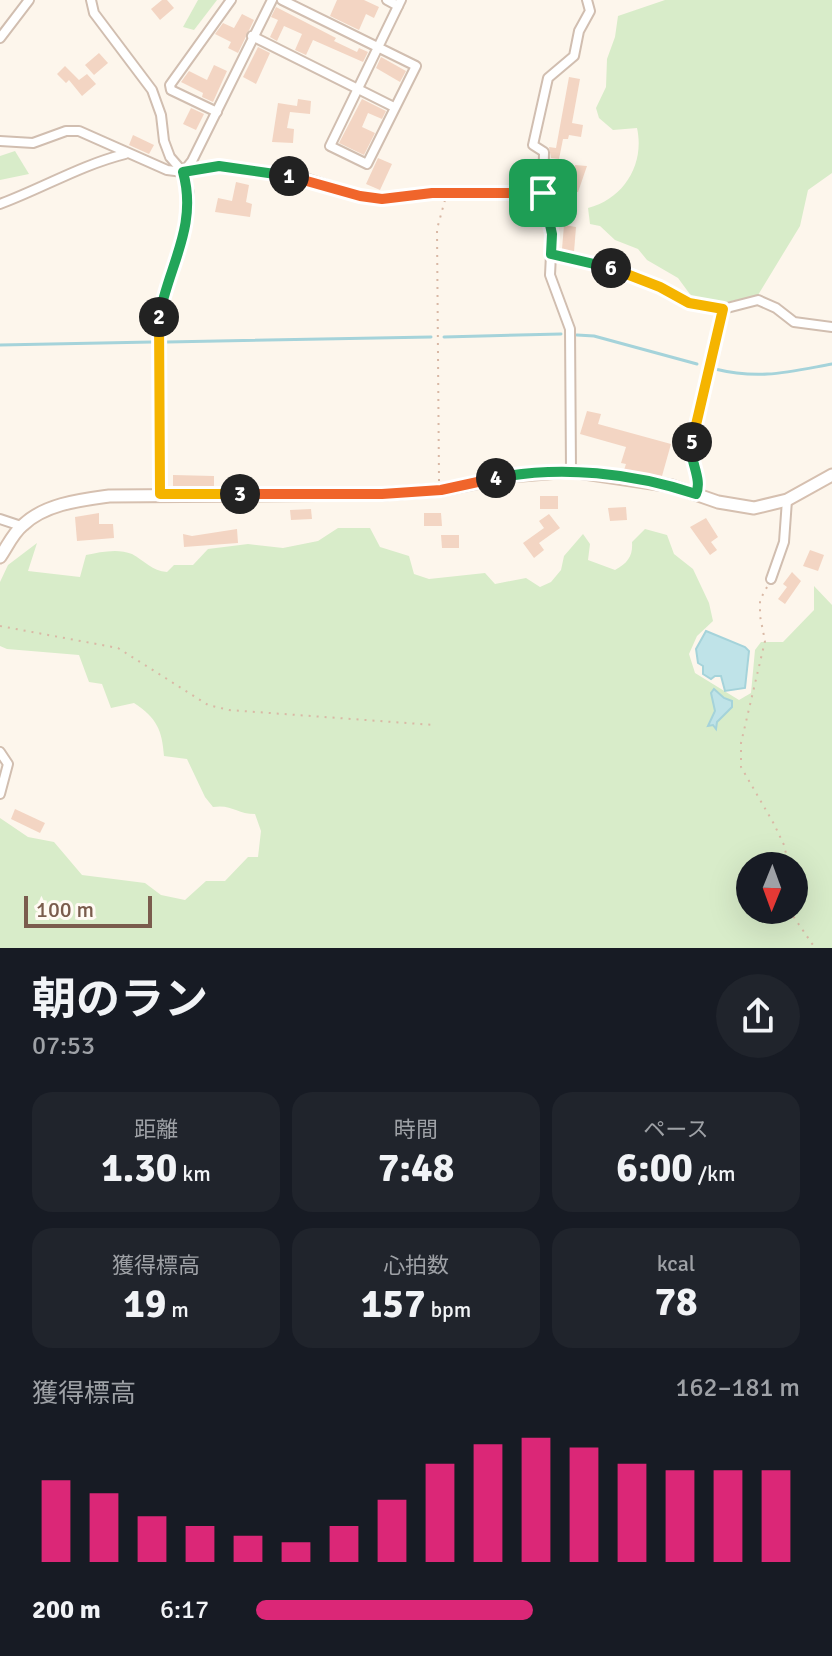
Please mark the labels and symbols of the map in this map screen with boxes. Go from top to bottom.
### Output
pin: 1 [269,156,309,196]
pin [509,159,577,227]
pin: 6 [591,248,631,288]
pin: 2 [139,297,179,337]
pin: 5 [672,422,712,462]
pin: 4 [476,458,516,498]
pin: 3 [220,474,260,514]
north arrow [736,852,808,924]
scale bar [24,892,152,928]

